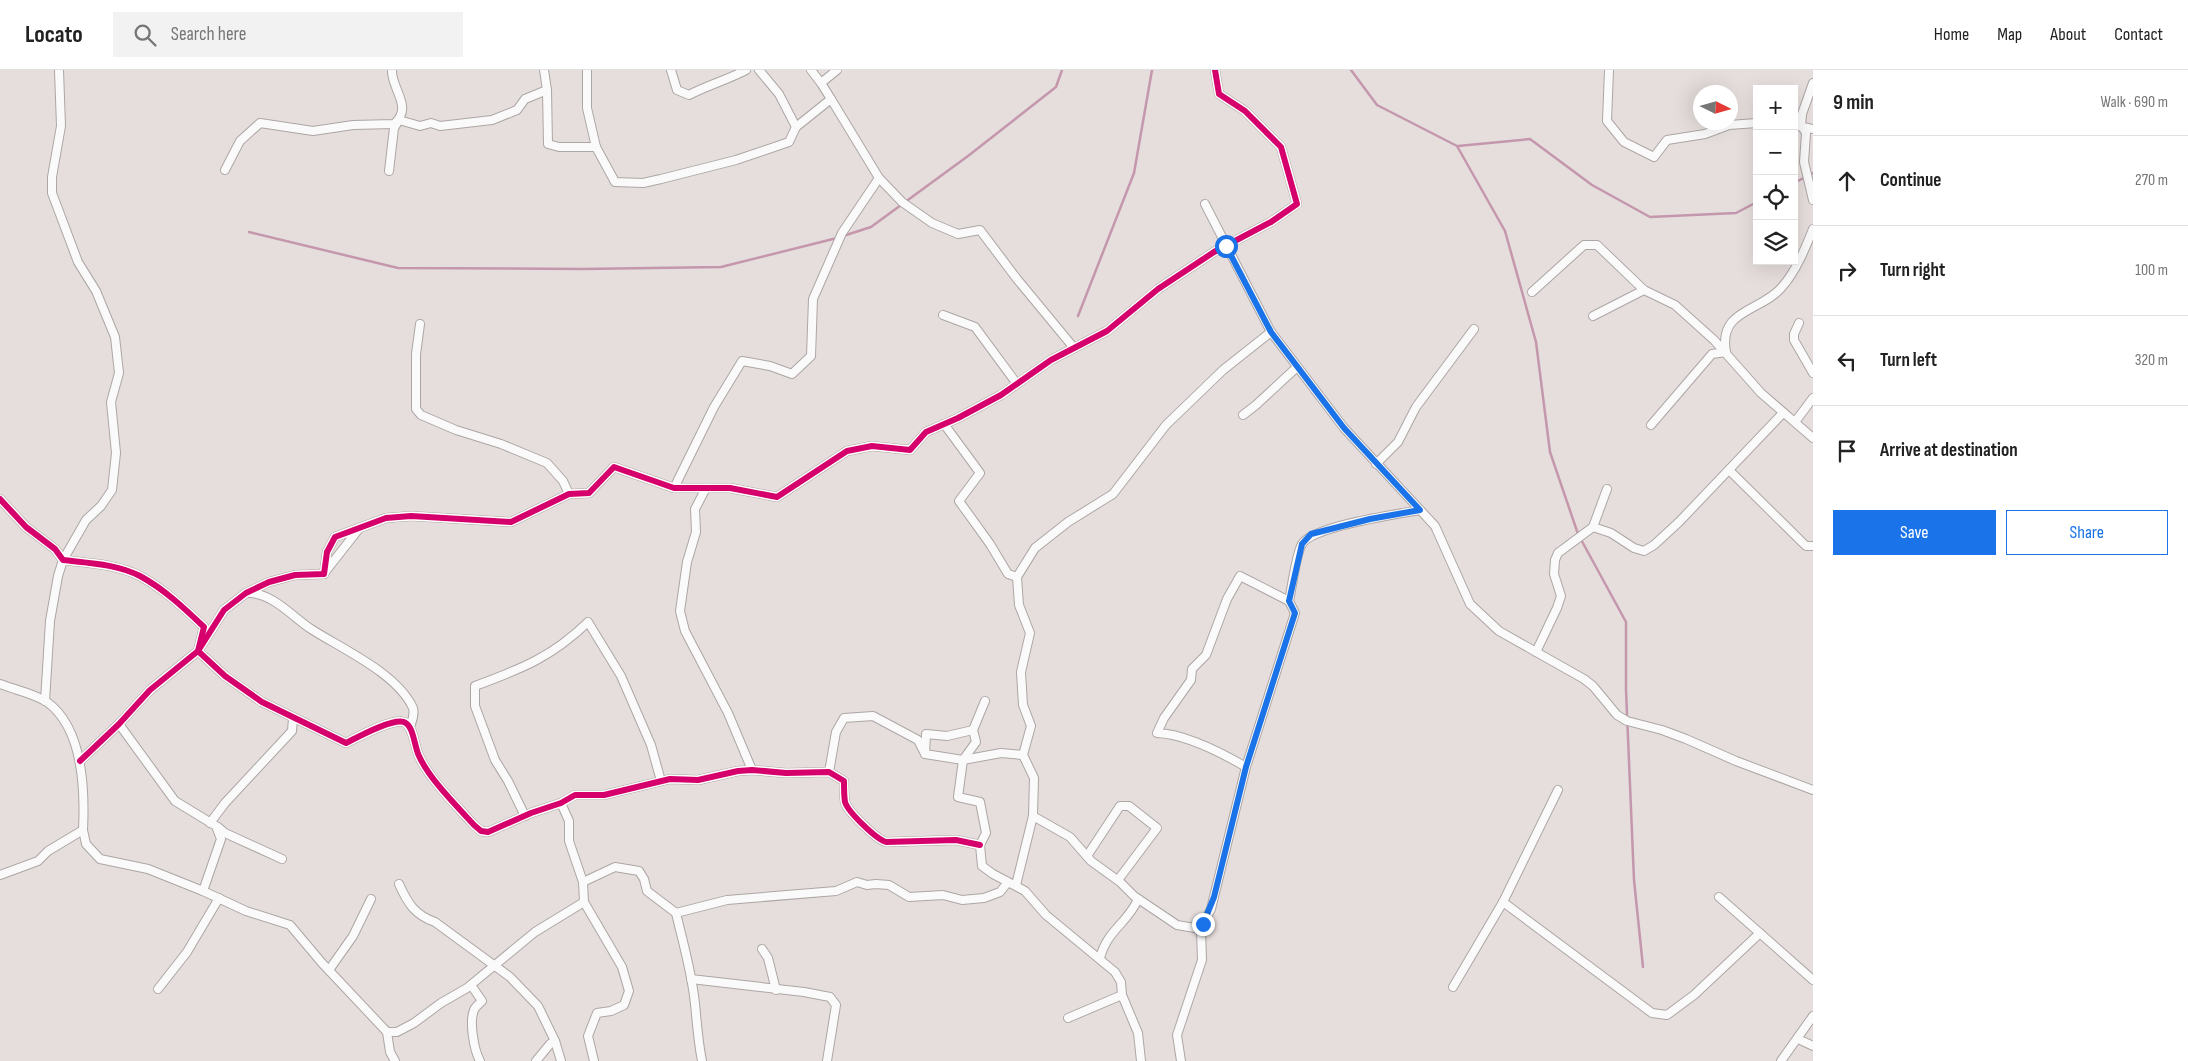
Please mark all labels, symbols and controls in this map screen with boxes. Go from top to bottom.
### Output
search box [113,12,463,57]
text: Locato [25,20,83,49]
icon: search [131,21,159,49]
text: Search here [171,23,246,46]
text: Home [1934,24,1969,45]
text: Map [1997,24,2022,45]
text: About [2050,24,2086,45]
text: Contact [2114,24,2163,45]
north arrow [1693,85,1738,130]
map controls [1753,85,1798,265]
button: + [1753,85,1798,130]
text: 9 min [1833,90,1874,115]
text: Walk · 690 m [2101,93,2168,112]
button: − [1753,130,1798,175]
icon: ahead [1833,167,1861,195]
text: Continue [1880,169,1941,192]
text: 270 m [2135,171,2168,190]
button: locate [1753,175,1798,220]
button: layers [1753,220,1798,265]
route start [1215,235,1238,258]
icon: right [1833,257,1861,285]
text: Turn right [1880,259,1945,282]
text: 100 m [2135,261,2168,280]
icon: left [1833,347,1861,375]
text: Turn left [1880,349,1937,372]
text: 320 m [2135,351,2168,370]
icon: arrive [1833,437,1861,465]
text: Arrive at destination [1880,439,2018,462]
button: Save [1833,510,1996,555]
button: Share [2006,510,2168,555]
route end [1192,913,1215,936]

